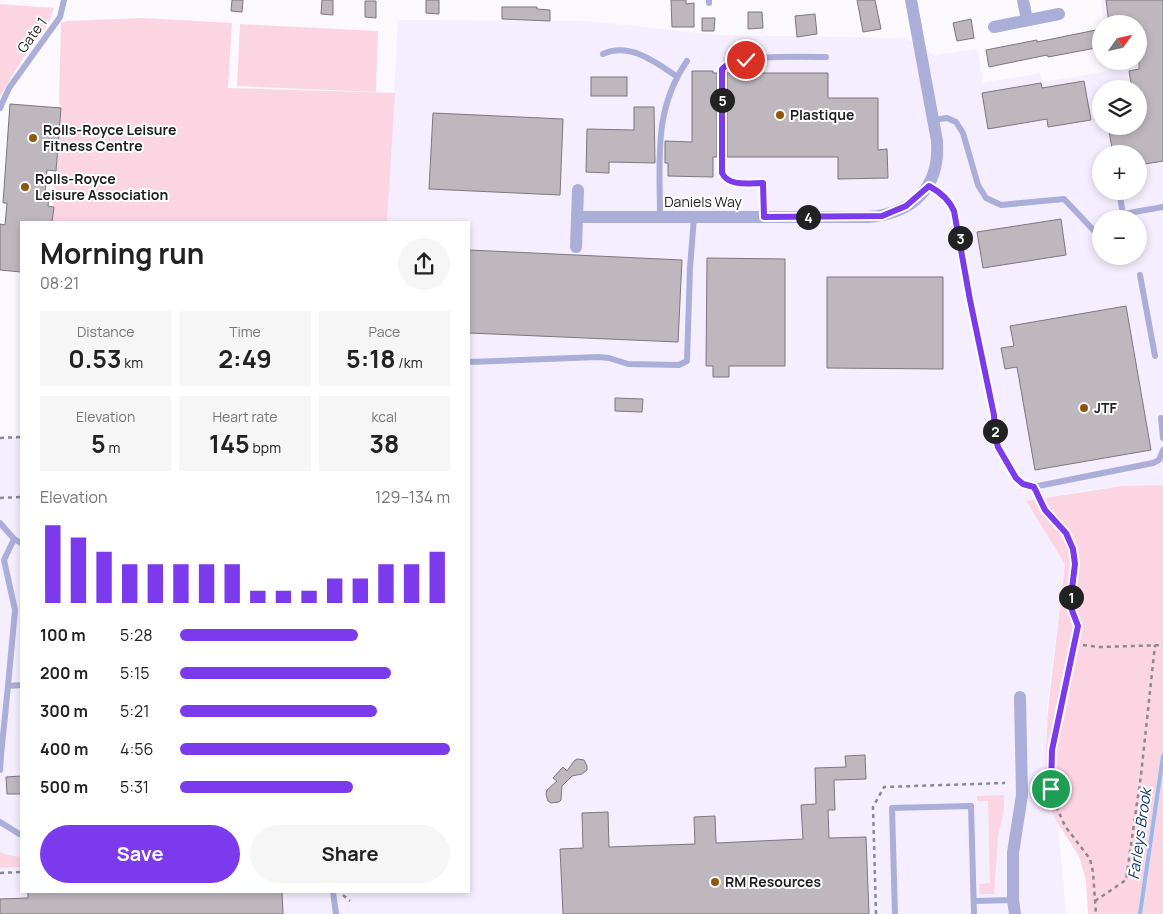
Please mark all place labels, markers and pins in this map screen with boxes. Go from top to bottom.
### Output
pin [725,39,767,81]
pin: 5 [710,88,734,112]
place label: Plastique [790,105,854,124]
marker: Plastique [774,109,786,121]
place label: Rolls-Royce Leisure Fitness Centre [43,120,176,155]
marker: Rolls-Royce Leisure Fitness Centre [27,132,39,144]
place label: Rolls-Royce Leisure Association [35,169,168,204]
marker: Rolls-Royce Leisure Association [19,181,31,193]
pin: 4 [796,204,820,230]
pin: 3 [948,226,972,250]
place label: JTF [1094,398,1117,417]
marker: JTF [1078,402,1090,414]
pin: 2 [982,418,1008,444]
pin: 1 [1058,584,1084,610]
pin [1030,768,1072,810]
place label: RM Resources [725,872,821,891]
marker: RM Resources [709,876,721,888]

